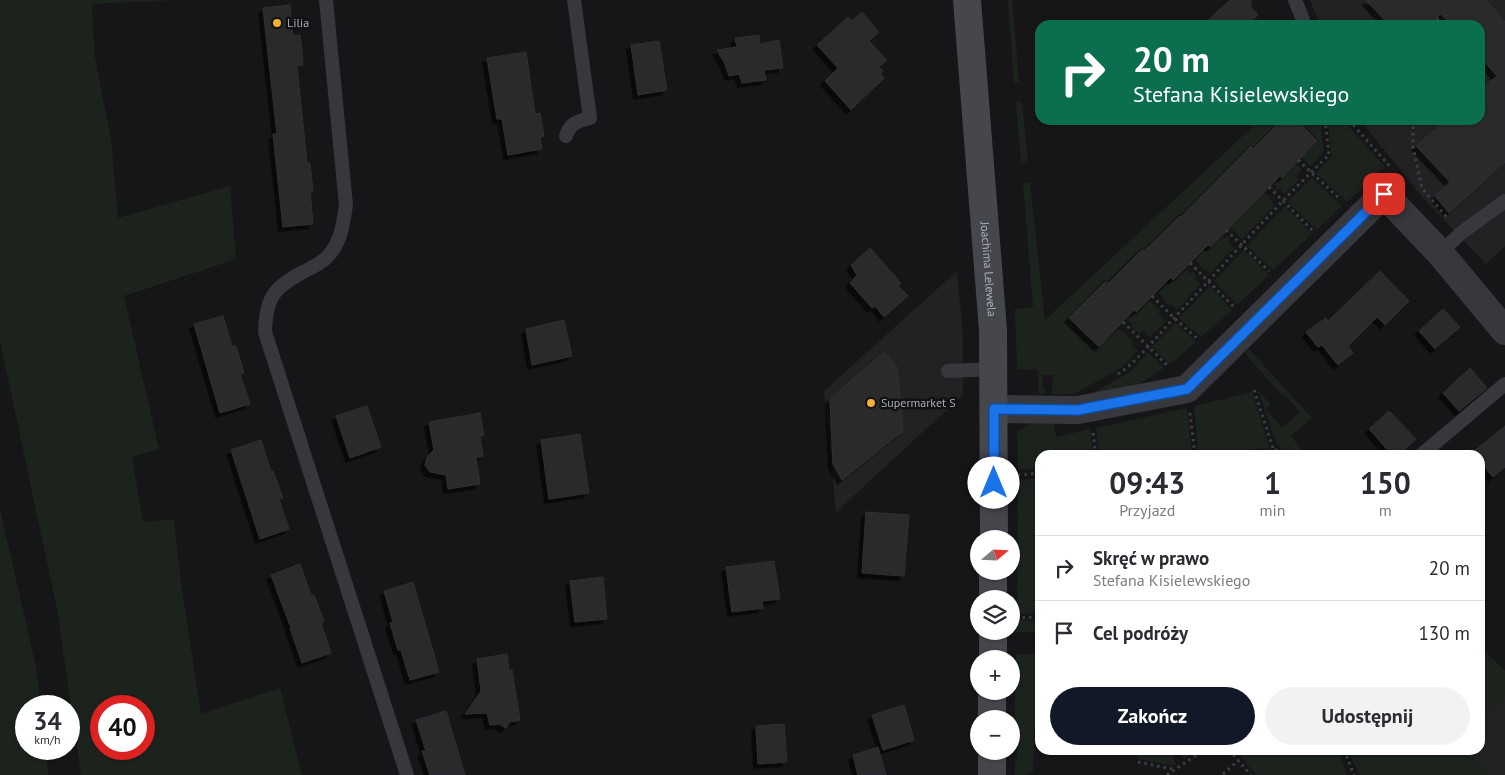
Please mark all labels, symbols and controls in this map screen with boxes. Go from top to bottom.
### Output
place label: Lilia [287,15,309,30]
marker: Lilia [271,17,283,29]
text: 20 m [1133,36,1210,82]
icon: right [1050,40,1115,105]
text: Stefana Kisielewskiego [1133,80,1349,108]
pin [1363,173,1405,215]
icon: arrive [1370,180,1398,208]
street label: Joachima Lelewela [977,220,1000,317]
place label: Supermarket S [881,395,956,410]
marker: Supermarket S [865,397,877,409]
position arrow [967,456,1019,508]
text: 09:43 [1109,463,1185,502]
text: 1 [1264,463,1281,502]
text: 150 [1360,463,1411,502]
text: Przyjazd [1119,500,1175,520]
text: min [1260,500,1286,520]
text: m [1379,500,1392,520]
north arrow [970,530,1020,580]
map controls [970,530,1020,760]
text: Skręć w prawo [1093,546,1209,570]
icon: right [1050,554,1078,582]
text: 20 m [1429,556,1470,580]
text: Stefana Kisielewskiego [1093,570,1250,590]
button: layers [970,590,1020,640]
icon: arrive [1050,619,1078,647]
text: Cel podróży [1093,621,1188,645]
text: 130 m [1418,621,1470,645]
button: + [970,650,1020,700]
button: Zakończ [1050,687,1255,745]
button: Udostępnij [1265,687,1470,745]
speed limit sign: 40 [90,695,155,760]
text: 34 [33,705,62,737]
button: − [970,710,1020,760]
text: km/h [34,732,61,747]

